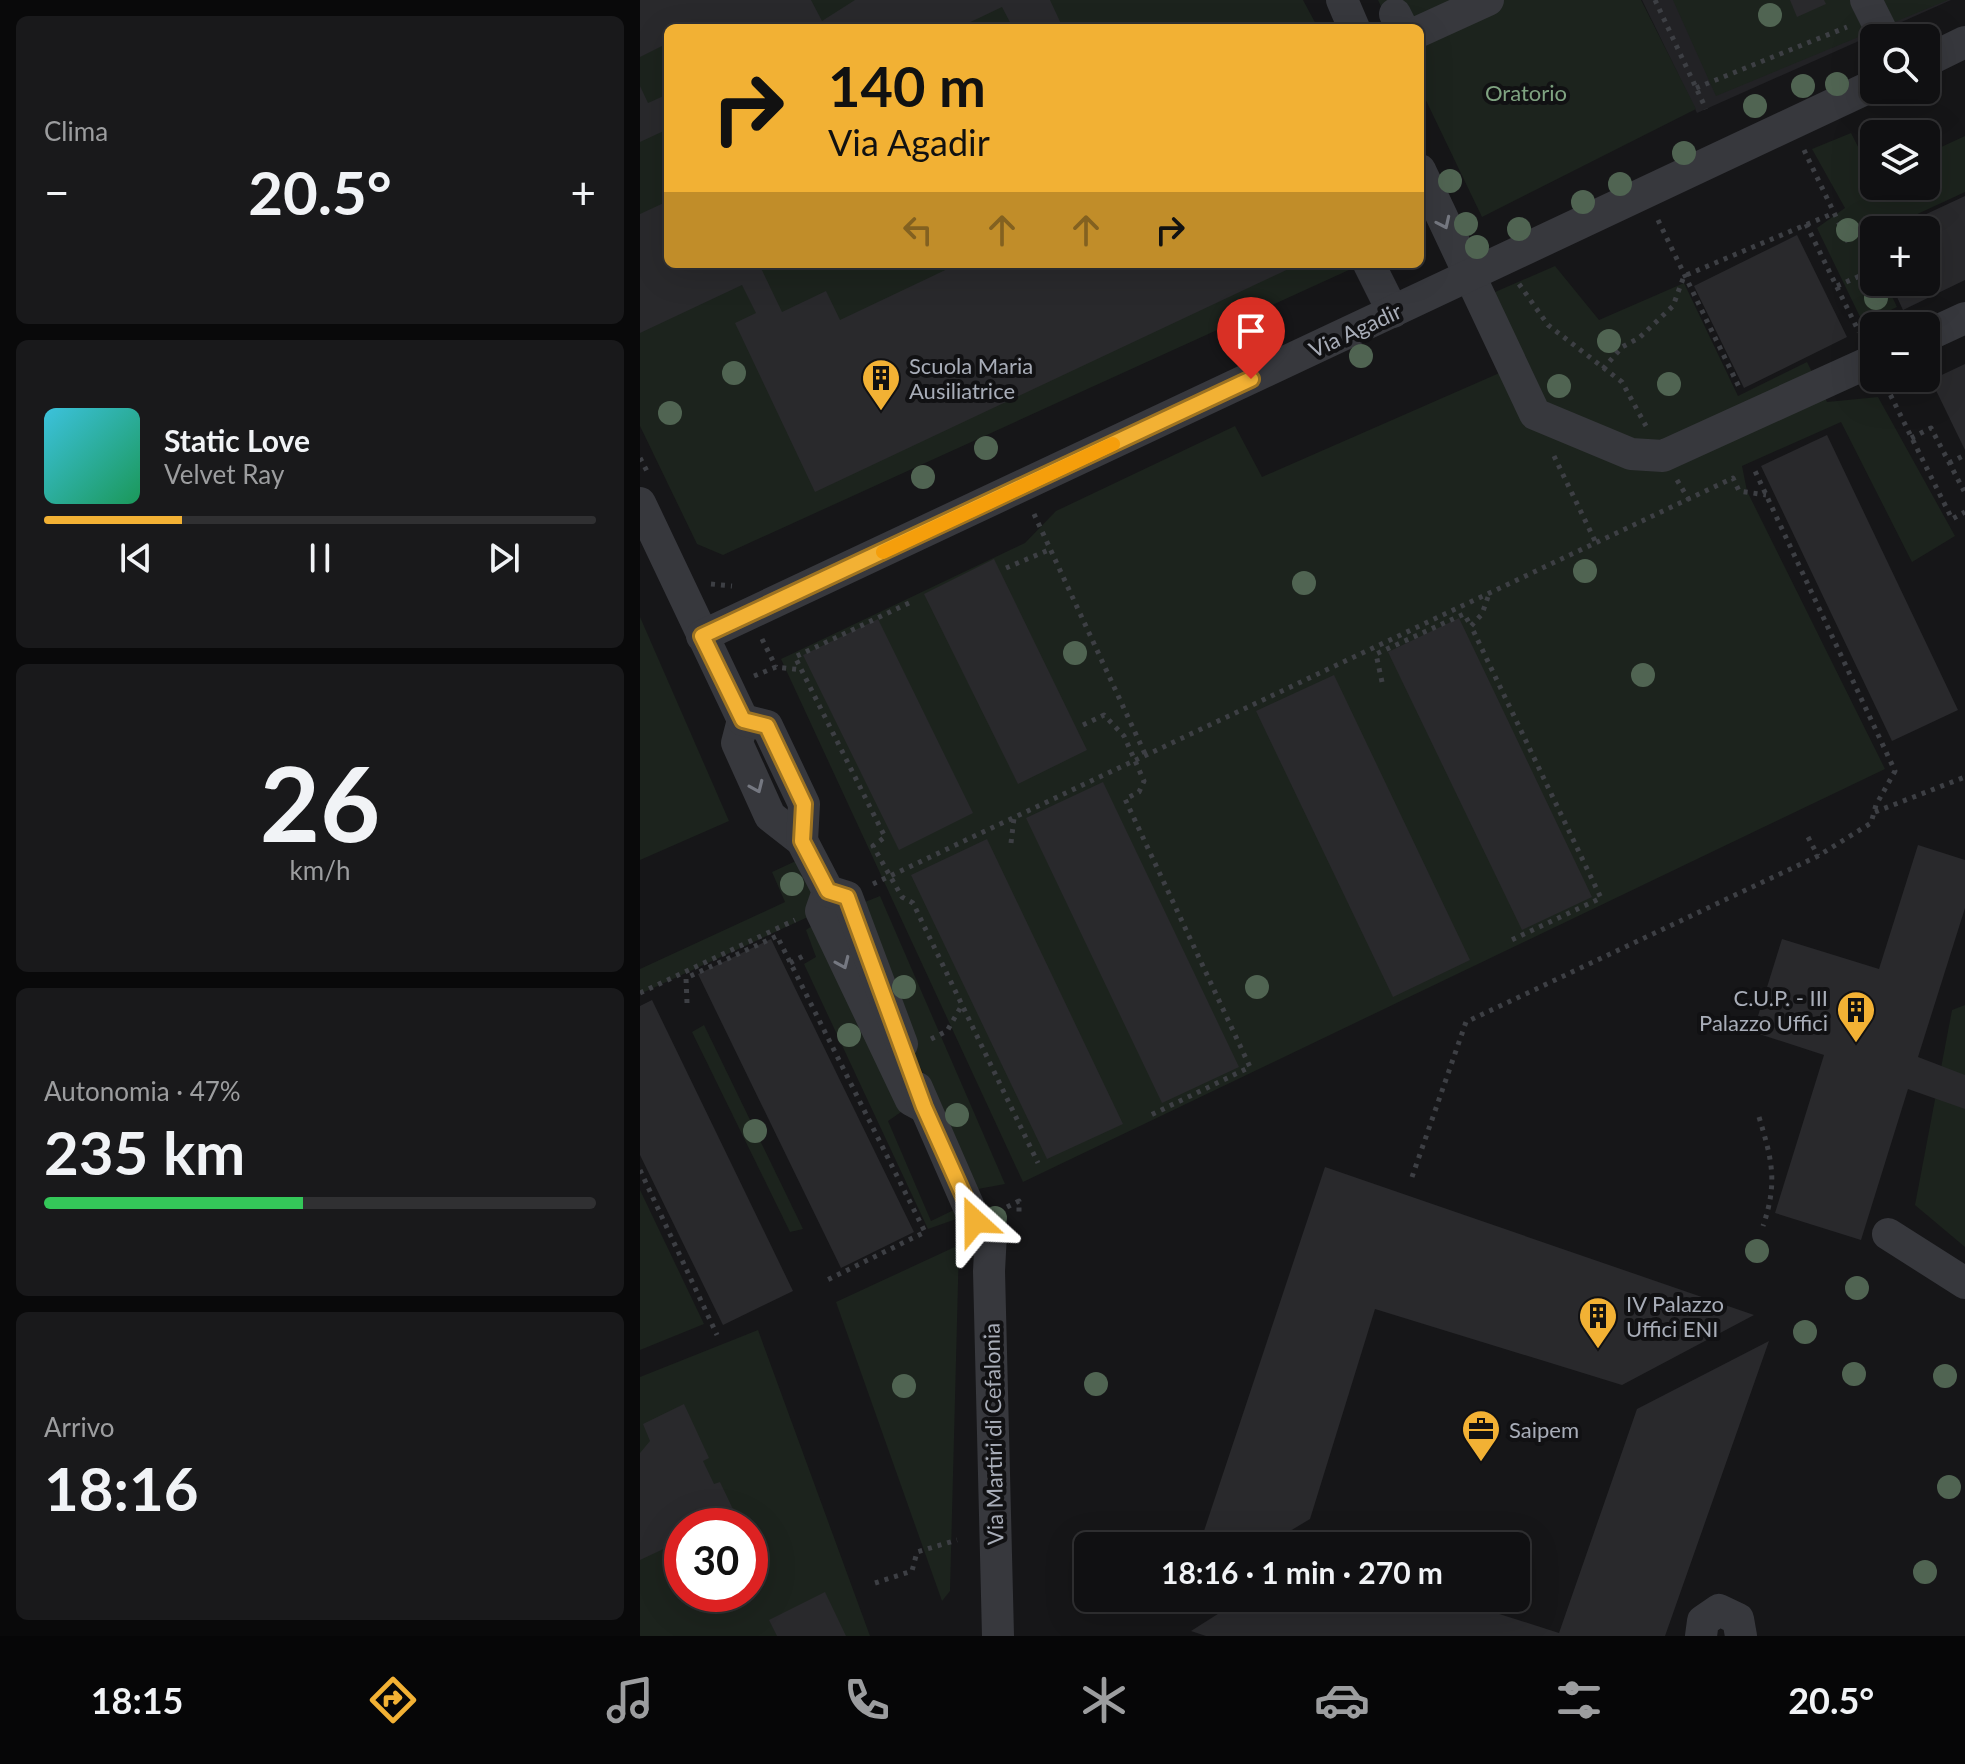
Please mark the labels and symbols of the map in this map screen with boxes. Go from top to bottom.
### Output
park label: Oratorio [1485,79,1567,106]
one-way arrow [1435,215,1451,229]
pin [1217,297,1285,379]
street label: Via Agadir [1304,297,1406,363]
place label: Scuola Maria Ausiliatrice [909,352,1033,404]
building icon: Scuola Maria Ausiliatrice [860,357,902,412]
one-way arrow [747,779,763,794]
one-way arrow [834,954,850,969]
place label: C.U.P. - III Palazzo Uffici [1699,984,1828,1036]
building icon: C.U.P. - III Palazzo Uffici [1835,989,1877,1044]
position arrow [933,1179,1017,1263]
place label: IV Palazzo Uffici ENI [1626,1290,1724,1342]
building icon: IV Palazzo Uffici ENI [1577,1295,1619,1350]
street label: Via Martiri di Cefalonia [978,1323,1008,1545]
office icon: Saipem [1460,1408,1502,1463]
place label: Saipem [1509,1416,1579,1443]
speed limit sign: 30 [664,1508,768,1612]

